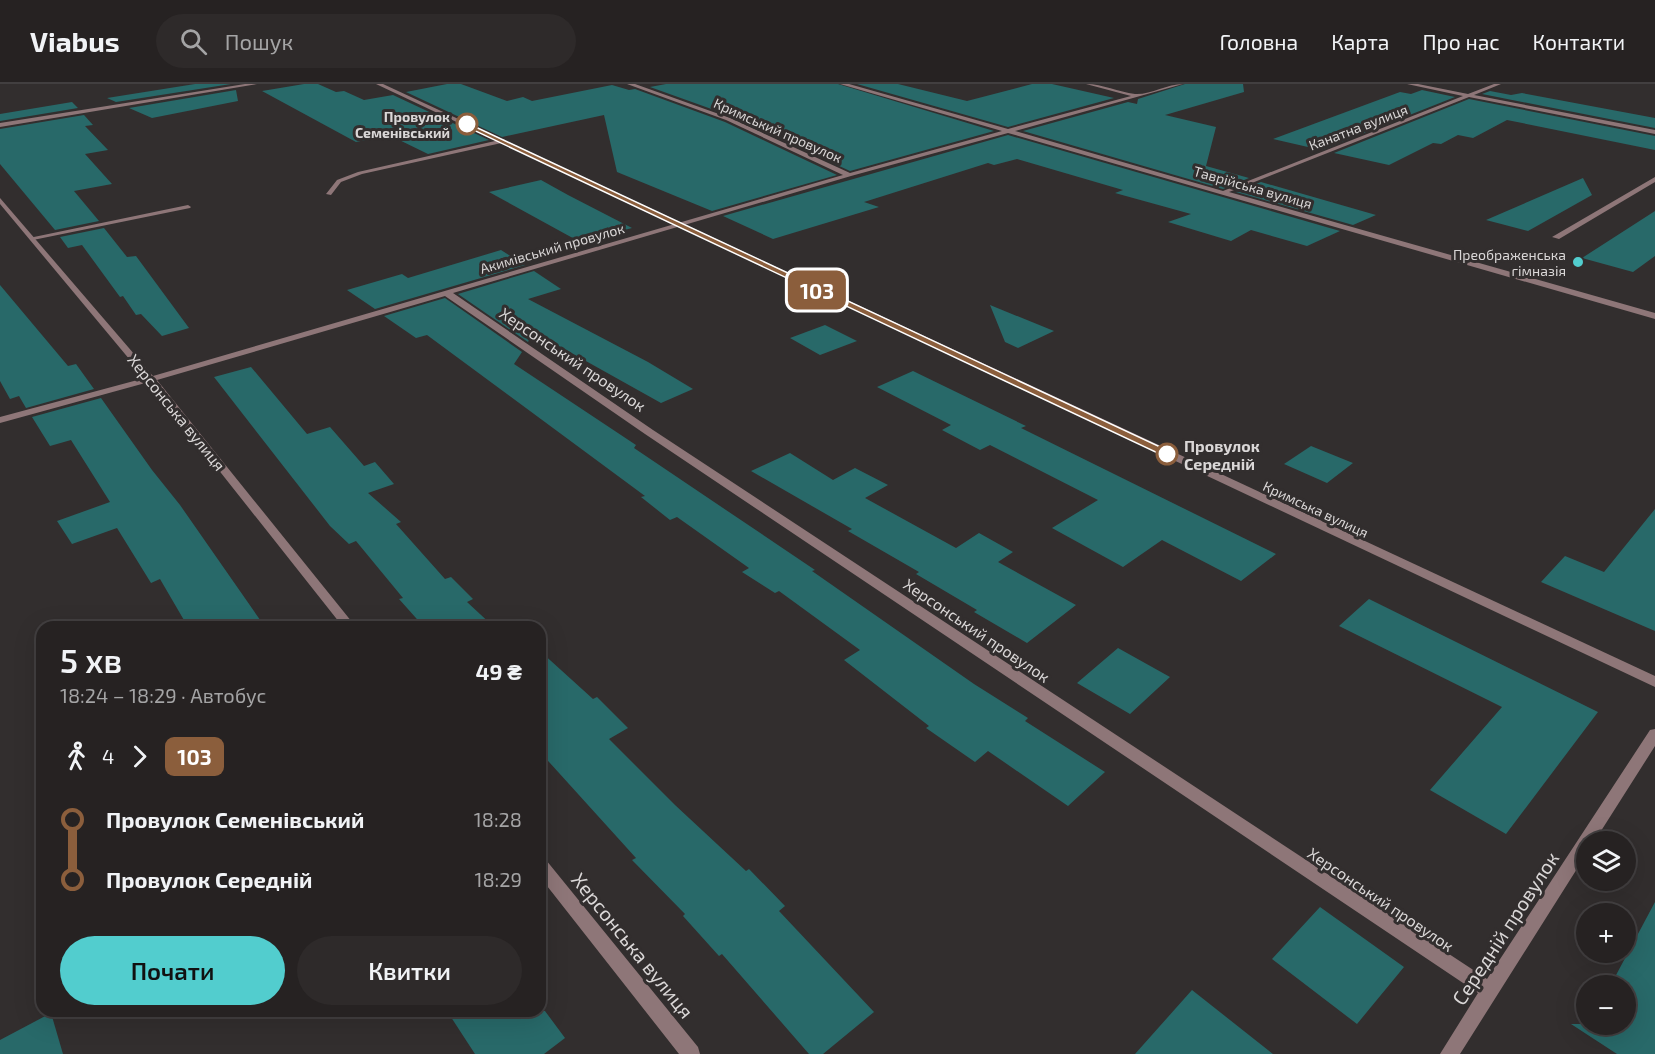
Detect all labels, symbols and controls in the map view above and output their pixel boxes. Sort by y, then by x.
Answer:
search box [156,14,576,68]
text: Viabus [30,24,120,58]
icon: search [177,25,210,58]
text: Пошук [225,28,293,54]
text: Головна [1219,29,1298,54]
text: Карта [1331,29,1389,54]
text: Про нас [1422,29,1500,54]
text: Контакти [1533,29,1625,54]
street label: Кримський провулок [711,94,845,166]
street label: Канатна вулиця [1306,100,1410,154]
place label: Провулок Семенівський [355,108,450,141]
marker: Провулок Семенівський [456,113,478,135]
street label: Таврійська вулиця [1192,162,1314,212]
street label: Акимівський провулок [478,219,627,277]
place label: Преображенська гімназія [1453,246,1566,279]
marker: Преображенська гімназія [1571,255,1585,269]
line badge: 103 [782,270,852,310]
text: 103 [800,278,834,303]
street label: Херсонський провулок [496,303,650,416]
street label: Херсонська вулиця [123,350,230,475]
place label: Провулок Середній [1184,436,1260,473]
marker: Провулок Середній [1156,443,1178,465]
street label: Кримська вулиця [1261,477,1371,541]
street label: Херсонський провулок [900,574,1054,687]
text: 5 хв [60,640,122,680]
text: 49 ₴ [476,658,522,684]
text: 18:24 – 18:29 · Автобус [60,683,266,707]
icon: walk [60,740,93,773]
icon: forward [123,740,156,773]
text: 4 [102,744,114,768]
text: 103 [177,744,212,769]
text: Провулок Семенівський [106,806,364,832]
text: 18:28 [474,807,522,831]
map controls [1576,831,1636,1035]
button: layers [1576,831,1636,891]
street label: Херсонський провулок [1304,843,1458,956]
street label: Середній провулок [1447,847,1564,1010]
text: Провулок Середній [106,866,312,892]
text: 18:29 [475,867,522,891]
street label: Херсонська вулиця [566,867,699,1023]
button: + [1576,903,1636,963]
button: Почати [60,936,285,1005]
button: Квитки [297,936,522,1005]
button: − [1576,975,1636,1035]

